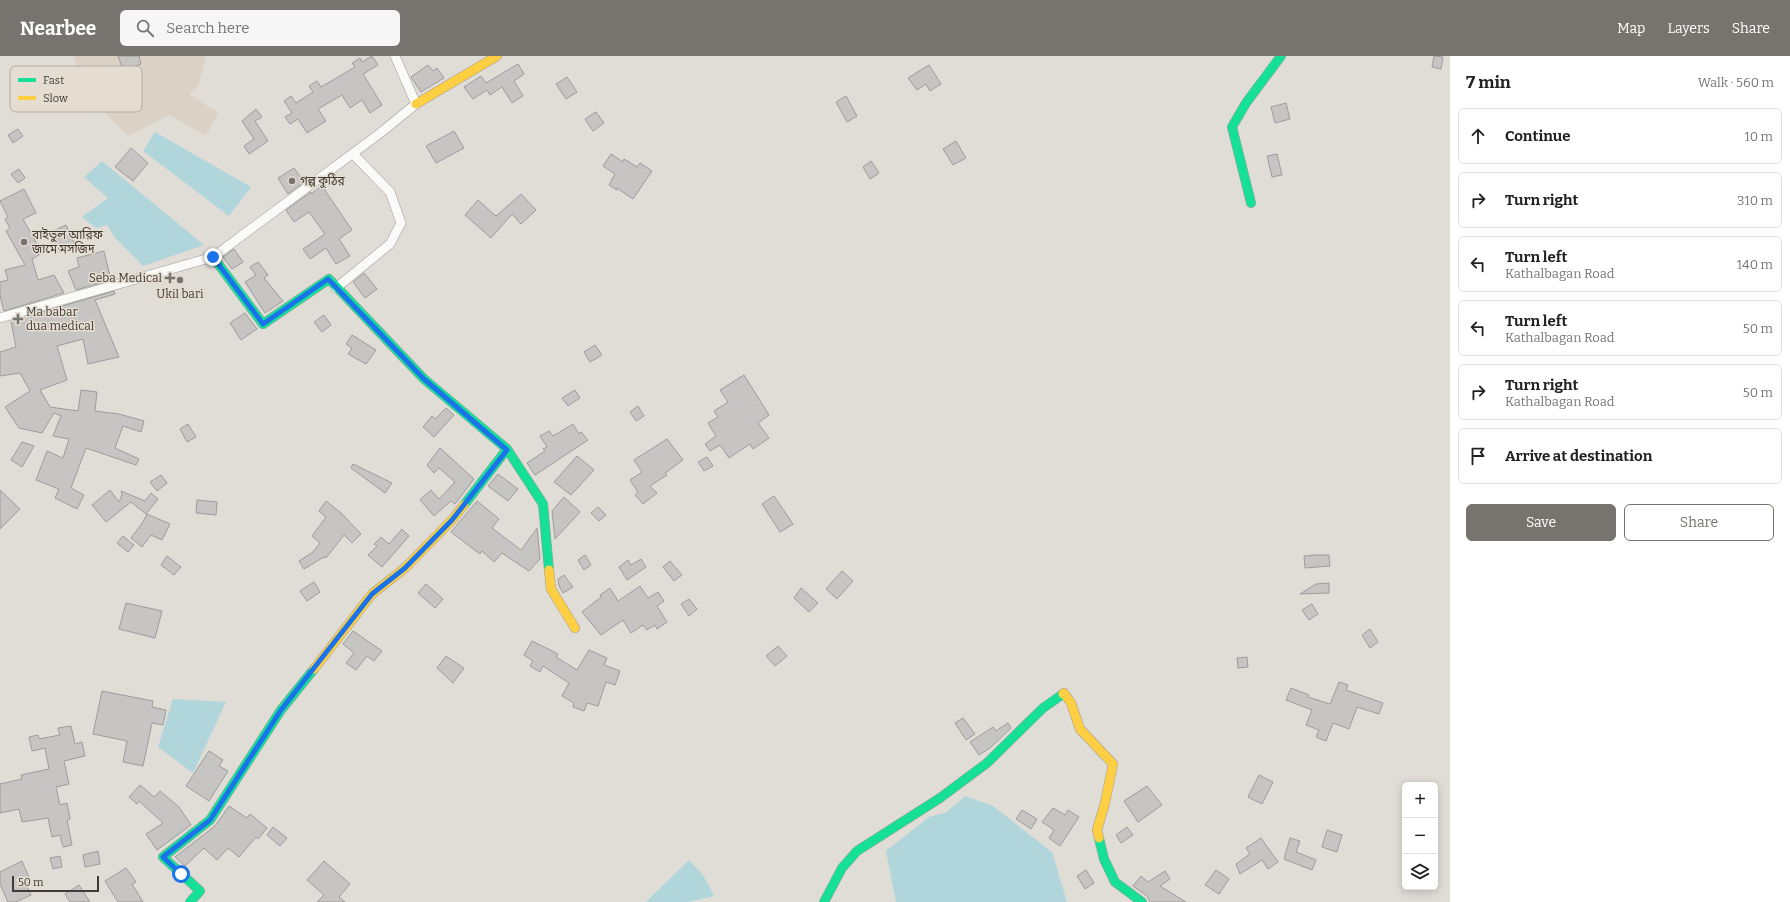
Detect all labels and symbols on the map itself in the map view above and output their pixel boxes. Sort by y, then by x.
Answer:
legend [10,66,142,112]
text: Fast [43,74,64,87]
text: Slow [43,92,68,105]
place label: গল্প কুঠির [300,173,346,189]
marker: গল্প কুঠির [287,176,297,186]
place label: বাইতুল আরিফ জামে মসজিদ [31,227,104,256]
marker: বাইতুল আরিফ জামে মসজিদ [19,237,29,247]
route end [204,248,222,266]
place label: Seba Medical [89,271,163,285]
marker: Seba Medical [165,273,175,283]
marker: Ukil bari [175,275,185,285]
place label: Ukil bari [156,287,204,301]
place label: Ma babar dua medical [26,305,95,333]
marker: Ma babar dua medical [13,314,23,324]
route start [172,865,190,883]
scale bar [12,874,99,893]

